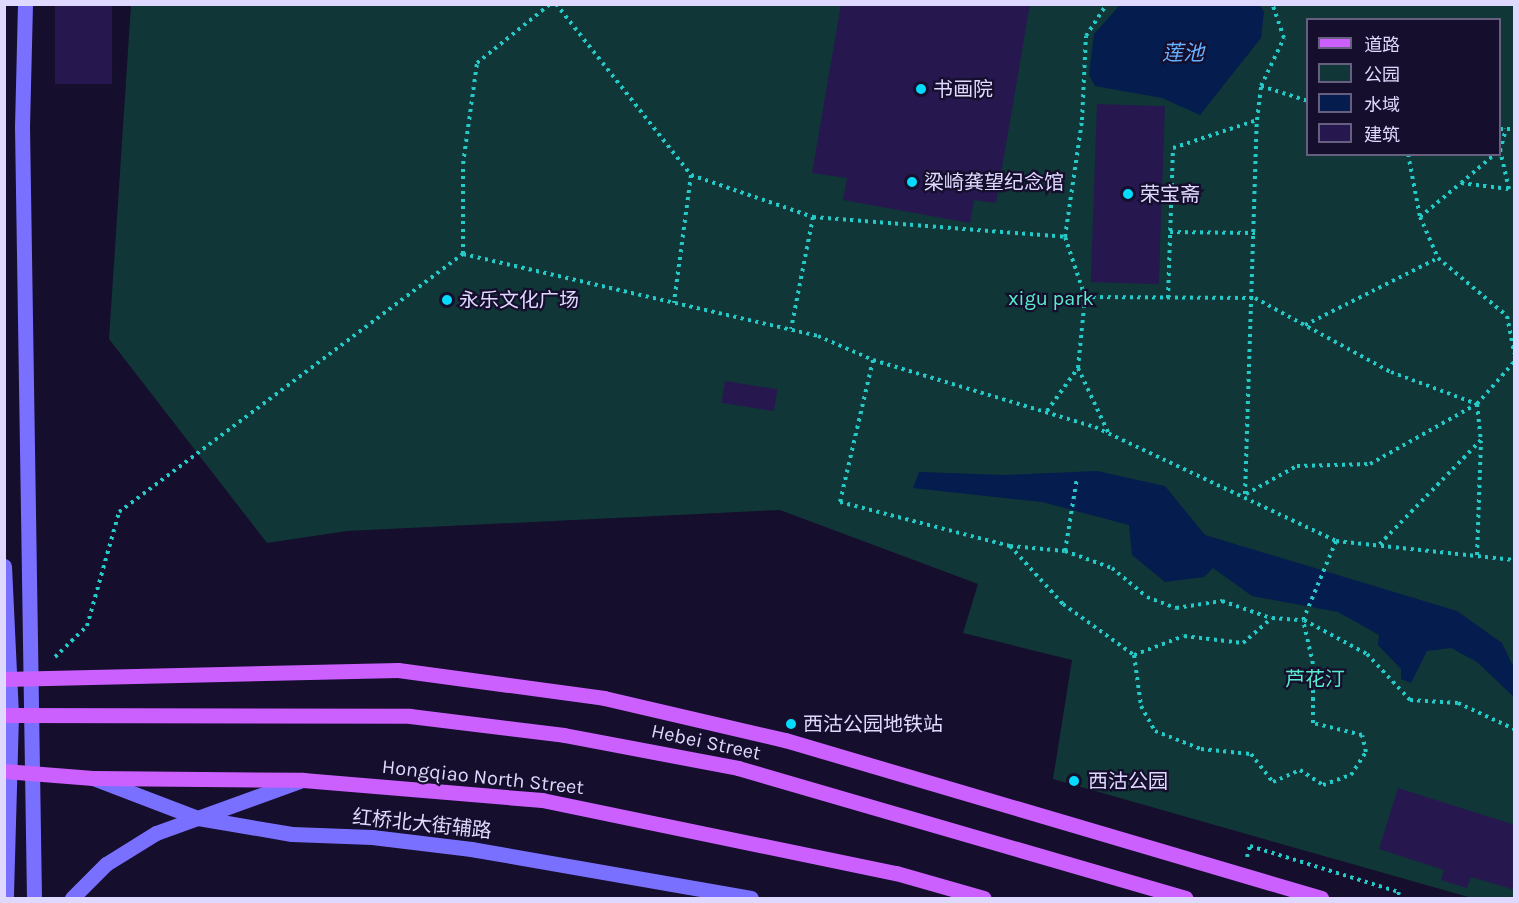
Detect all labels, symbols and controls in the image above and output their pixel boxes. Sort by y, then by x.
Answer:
legend [1306,18,1501,156]
text: 道路 [1364,34,1400,56]
water label: 莲池 [1162,40,1204,66]
text: 公园 [1364,64,1400,86]
place label: 书画院 [933,77,993,101]
marker: 书画院 [914,82,928,96]
text: 水域 [1364,94,1400,116]
text: 建筑 [1364,124,1400,146]
place label: 梁崎龚望纪念馆 [924,170,1064,194]
marker: 梁崎龚望纪念馆 [905,175,919,189]
place label: 荣宝斋 [1140,182,1200,206]
marker: 荣宝斋 [1121,187,1135,201]
park label: xigu park [1008,286,1094,310]
place label: 永乐文化广场 [459,288,579,312]
marker: 永乐文化广场 [440,293,454,307]
park label: 芦花汀 [1285,667,1345,691]
place label: 西沽公园地铁站 [803,712,943,736]
marker: 西沽公园地铁站 [784,717,798,731]
street label: Hebei Street [649,719,763,765]
street label: Hongqiao North Street [381,754,585,800]
place label: 西沽公园 [1088,769,1168,793]
marker: 西沽公园 [1065,772,1083,790]
street label: 红桥北大街辅路 [351,805,493,843]

